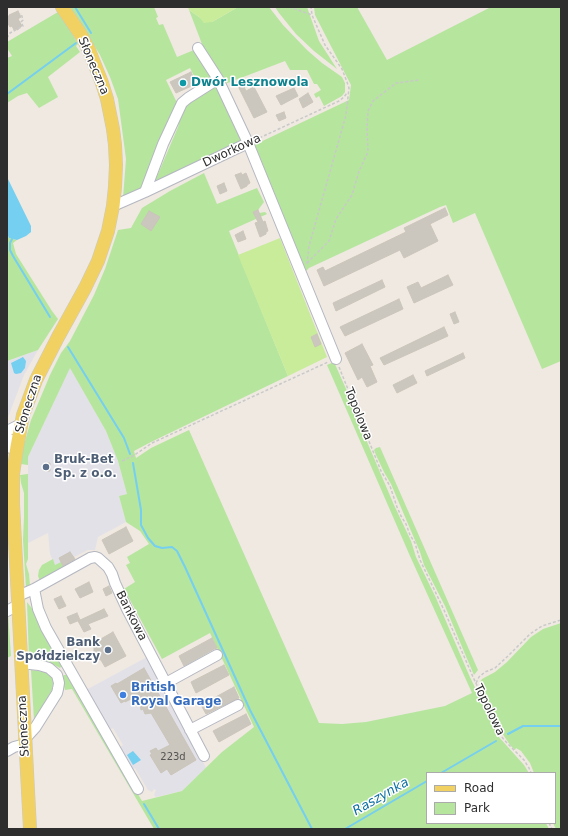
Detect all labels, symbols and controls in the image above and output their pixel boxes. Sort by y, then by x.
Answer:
street label: Słoneczna [74,35,112,97]
place label: Dwór Lesznowola [191,76,309,90]
marker: Dwór Lesznowola [178,78,188,88]
street label: Dworkowa [201,131,263,171]
street label: Słoneczna [13,373,45,435]
street label: Topolowa [341,386,375,442]
place label: Bruk-Bet Sp. z o.o. [54,453,117,481]
marker: Bruk-Bet Sp. z o.o. [41,462,51,472]
street label: Bankowa [112,589,150,643]
place label: Bank Spółdzielczy [16,636,100,664]
marker: Bank Spółdzielczy [103,645,113,655]
place label: British Royal Garage [131,681,221,709]
street label: Topolowa [470,682,508,738]
marker: British Royal Garage [118,690,128,700]
street label: Słoneczna [15,695,33,757]
house number: 223d [160,751,186,763]
legend [426,772,556,824]
water label: Raszynka [350,775,412,819]
text: Road [464,781,494,795]
text: Park [464,801,490,815]

